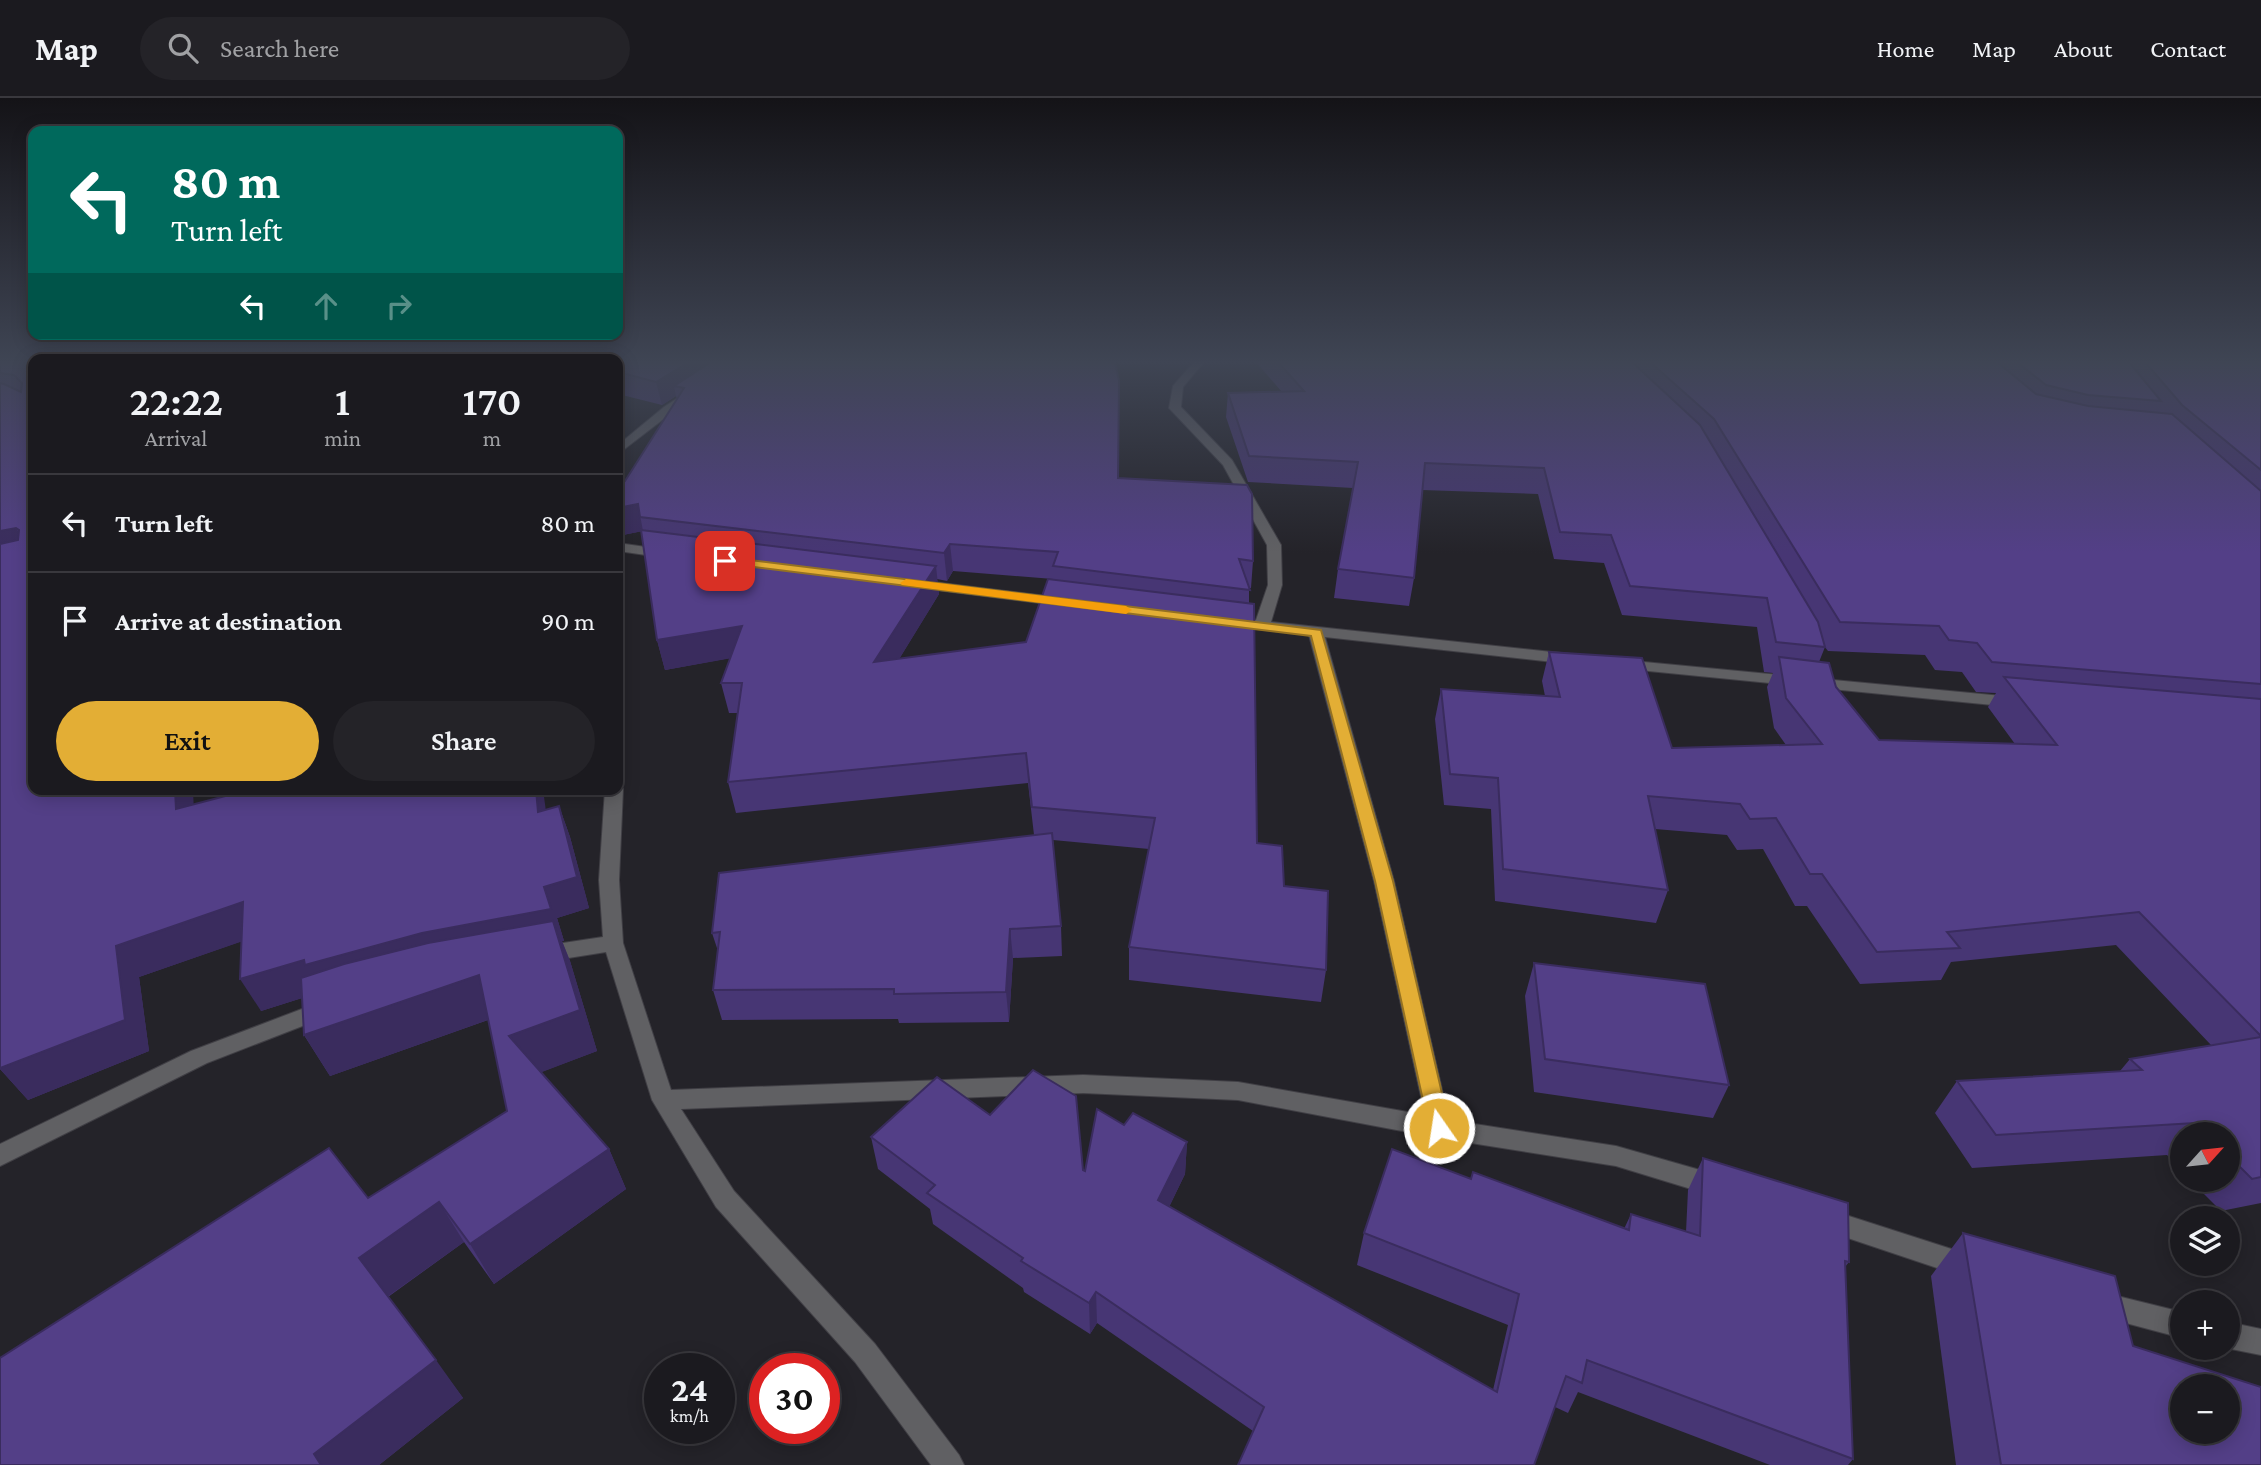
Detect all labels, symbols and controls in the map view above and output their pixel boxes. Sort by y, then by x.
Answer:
search box [140,17,630,80]
icon: search [164,29,202,67]
text: Map [35,30,98,67]
text: Search here [220,34,339,63]
text: Home [1877,35,1934,62]
text: Map [1972,35,2016,62]
text: About [2054,35,2112,62]
text: Contact [2150,35,2226,62]
icon: left [56,154,147,245]
text: 80 m [171,154,280,209]
text: Turn left [171,212,282,248]
icon: left [234,287,272,325]
icon: ahead [307,287,345,325]
icon: right [380,287,418,325]
text: 22:22 [129,377,223,424]
text: 1 [335,377,350,424]
text: 170 [462,377,522,424]
text: Arrival [145,425,207,451]
text: min [324,425,361,451]
text: m [483,425,501,451]
icon: left [56,504,94,542]
text: Turn left [115,509,213,538]
text: 80 m [541,509,595,538]
pin [695,531,755,591]
icon: arrive [706,542,744,580]
icon: arrive [56,602,94,640]
text: Arrive at destination [115,607,342,636]
text: 90 m [541,607,595,636]
button: Exit [56,701,319,781]
button: Share [333,701,595,781]
position arrow [1402,1091,1476,1165]
north arrow [2170,1122,2240,1192]
map controls [2170,1122,2240,1444]
button: layers [2170,1206,2240,1276]
button: + [2170,1290,2240,1360]
speed limit sign: 30 [749,1353,840,1444]
text: 24 [671,1370,708,1409]
button: − [2170,1374,2240,1444]
text: km/h [670,1406,709,1426]

